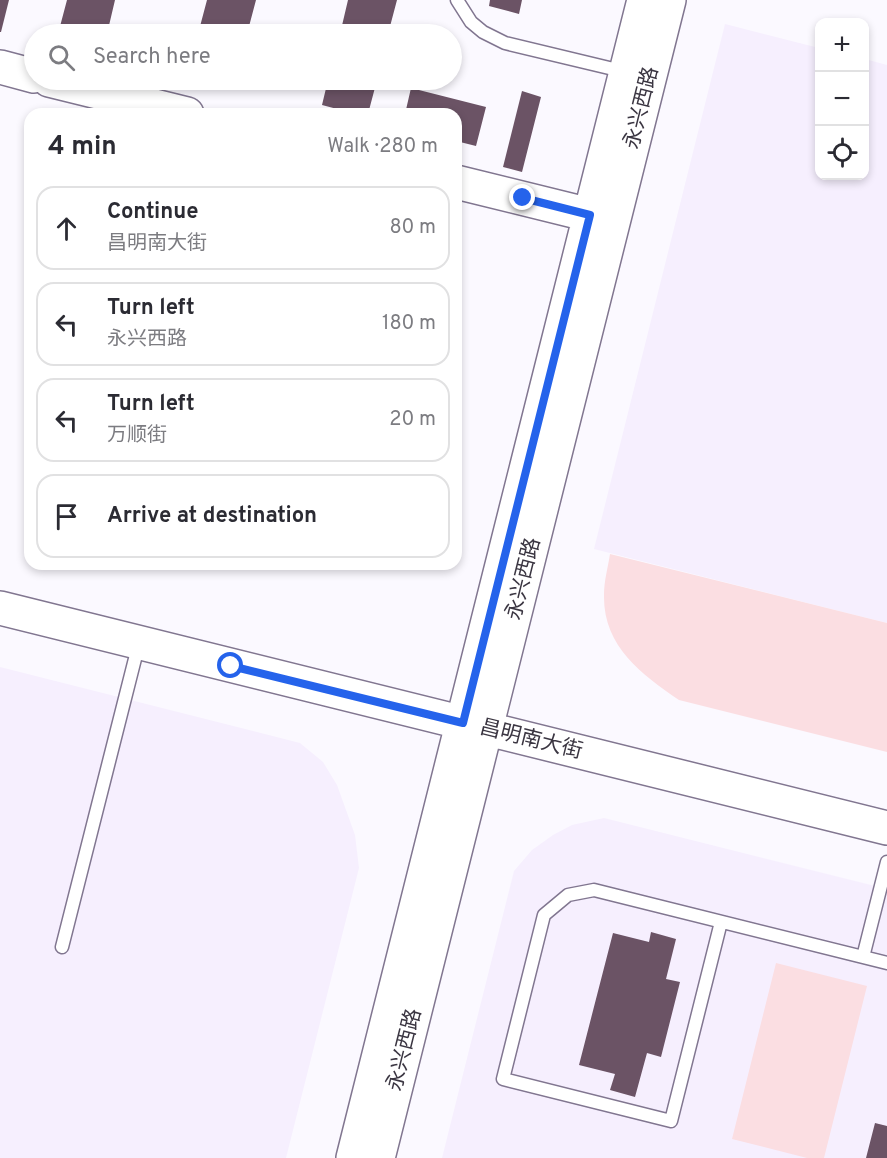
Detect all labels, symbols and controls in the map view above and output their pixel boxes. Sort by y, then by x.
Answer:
map controls [815,18,869,180]
button: + [815,18,869,72]
search box [24,24,462,90]
icon: search [45,41,78,74]
text: Search here [93,44,211,71]
street label: 永兴西路 [619,64,665,152]
button: − [815,72,869,126]
button: locate [815,126,869,180]
text: 4 min [48,131,117,164]
text: Walk · 280 m [327,134,438,160]
route end [509,184,535,210]
text: Continue [107,199,198,226]
icon: ahead [50,212,83,245]
text: 80 m [390,215,436,241]
text: 昌明南大街 [107,231,207,257]
text: Turn left [107,295,195,322]
icon: left [50,308,83,341]
text: 180 m [382,311,436,337]
text: 永兴西路 [107,327,187,353]
text: Turn left [107,391,195,418]
icon: left [50,404,83,437]
text: 20 m [389,407,436,433]
text: 万顺街 [107,423,167,449]
icon: arrive [50,500,83,533]
text: Arrive at destination [107,503,317,530]
street label: 永兴西路 [501,535,547,623]
route start [217,652,243,678]
street label: 昌明南大街 [477,714,585,766]
street label: 永兴西路 [382,1006,428,1094]

